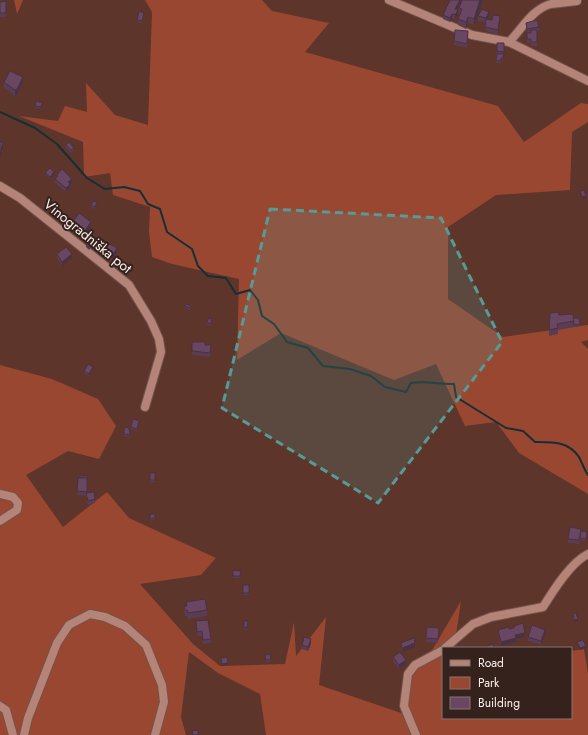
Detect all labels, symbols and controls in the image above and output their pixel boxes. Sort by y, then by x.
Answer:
street label: Vinogradniška pot [40,194,137,278]
legend [442,647,572,719]
text: Road [478,654,504,672]
text: Park [478,674,500,692]
text: Building [478,694,520,712]

